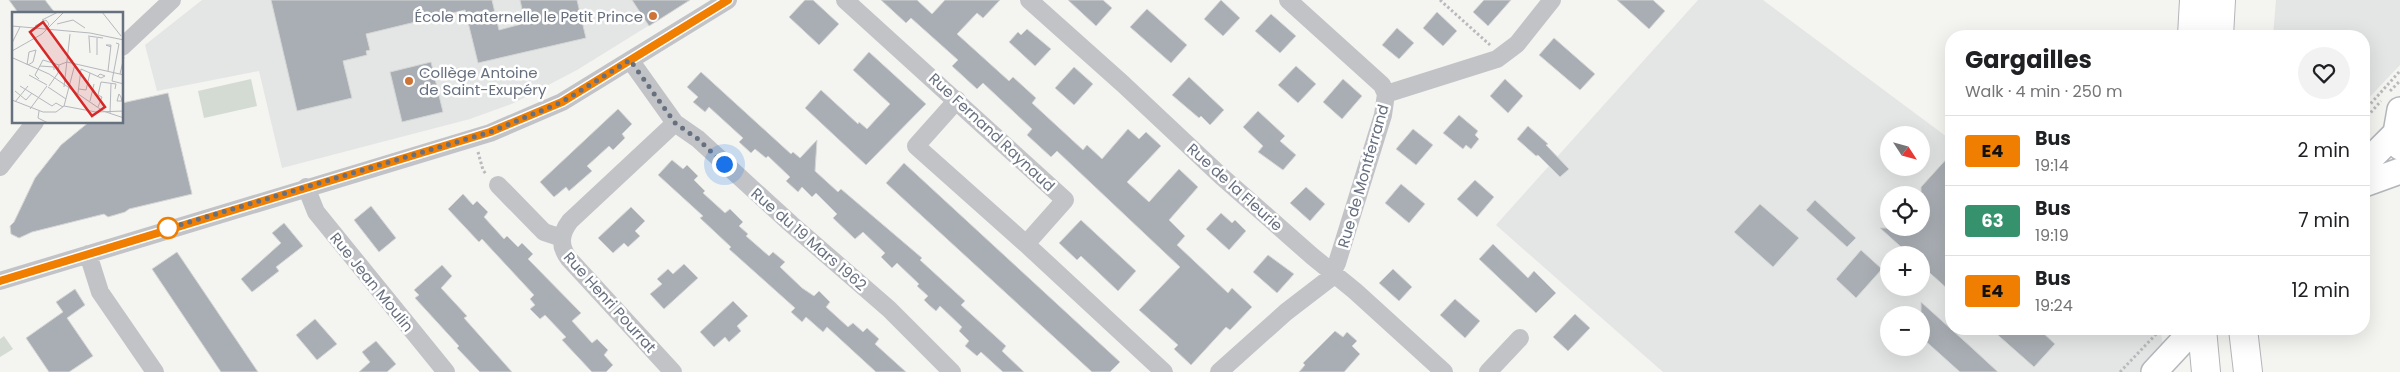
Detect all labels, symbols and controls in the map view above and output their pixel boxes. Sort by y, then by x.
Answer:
place label: École maternelle le Petit Prince [415,6,643,27]
marker: École maternelle le Petit Prince [647,10,659,22]
inset map [12,12,124,124]
text: Gargailles [1965,43,2092,76]
button: heart [2298,47,2350,99]
place label: Collège Antoine de Saint-Exupéry [419,62,547,100]
street label: Rue Fernand Raynaud [924,68,1060,196]
marker: Collège Antoine de Saint-Exupéry [403,75,415,87]
text: Walk · 4 min · 250 m [1965,80,2123,103]
street label: Rue de Montferrand [1332,102,1394,250]
text: Bus [2035,125,2071,152]
north arrow [1880,126,1930,176]
map controls [1880,126,1930,356]
text: 2 min [2298,137,2350,164]
street label: Rue de la Fleurie [1183,138,1287,236]
text: E4 [1982,138,2003,163]
your location [712,152,737,177]
text: 19:14 [2035,154,2069,177]
street label: Rue du 19 Mars 1962 [747,183,871,295]
button: locate [1880,186,1930,236]
text: Bus [2035,195,2071,222]
text: 7 min [2298,207,2350,234]
text: 63 [1981,208,2004,233]
unlabelled marker [157,217,179,239]
text: 19:19 [2035,224,2069,247]
street label: Rue Jean Moulin [325,228,419,336]
button: + [1880,246,1930,296]
street label: Rue Henri Pourrat [559,247,661,357]
text: Bus [2035,265,2071,292]
text: 12 min [2292,277,2350,304]
text: E4 [1982,278,2003,303]
text: 19:24 [2035,294,2073,317]
button: − [1880,306,1930,356]

